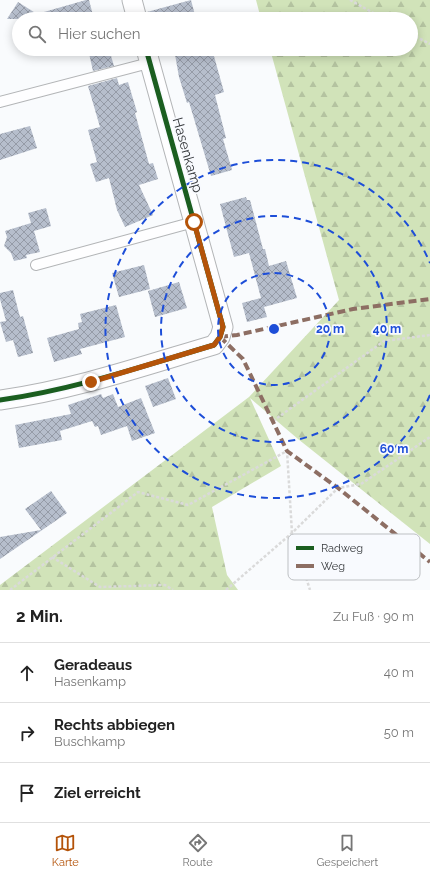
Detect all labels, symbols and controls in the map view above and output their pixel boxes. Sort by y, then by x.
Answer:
search box [12,12,418,56]
icon: search [26,23,48,45]
text: Hier suchen [58,25,141,43]
street label: Hasenkamp [170,116,206,195]
route start [185,213,203,231]
centre of rings [267,322,281,336]
text: 20 m [316,322,344,336]
text: 40 m [373,322,401,336]
route end [82,373,100,391]
text: 60 m [380,442,408,456]
legend [288,534,420,580]
text: Radweg [321,542,363,555]
text: Weg [321,560,345,573]
text: 2 Min. [16,606,63,626]
text: Zu Fuß · 90 m [333,609,414,624]
text: Geradeaus [54,656,132,674]
icon: ahead [16,662,38,684]
text: 40 m [384,665,414,680]
text: Hasenkamp [54,674,126,689]
text: Rechts abbiegen [54,716,175,734]
icon: right [16,722,38,744]
text: 50 m [384,725,414,740]
text: Buschkamp [54,734,125,749]
icon: arrive [16,782,38,804]
text: Ziel erreicht [54,784,141,802]
tab: Karte [52,832,79,869]
tab: Route [183,832,213,869]
tab: Gespeichert [316,832,378,869]

